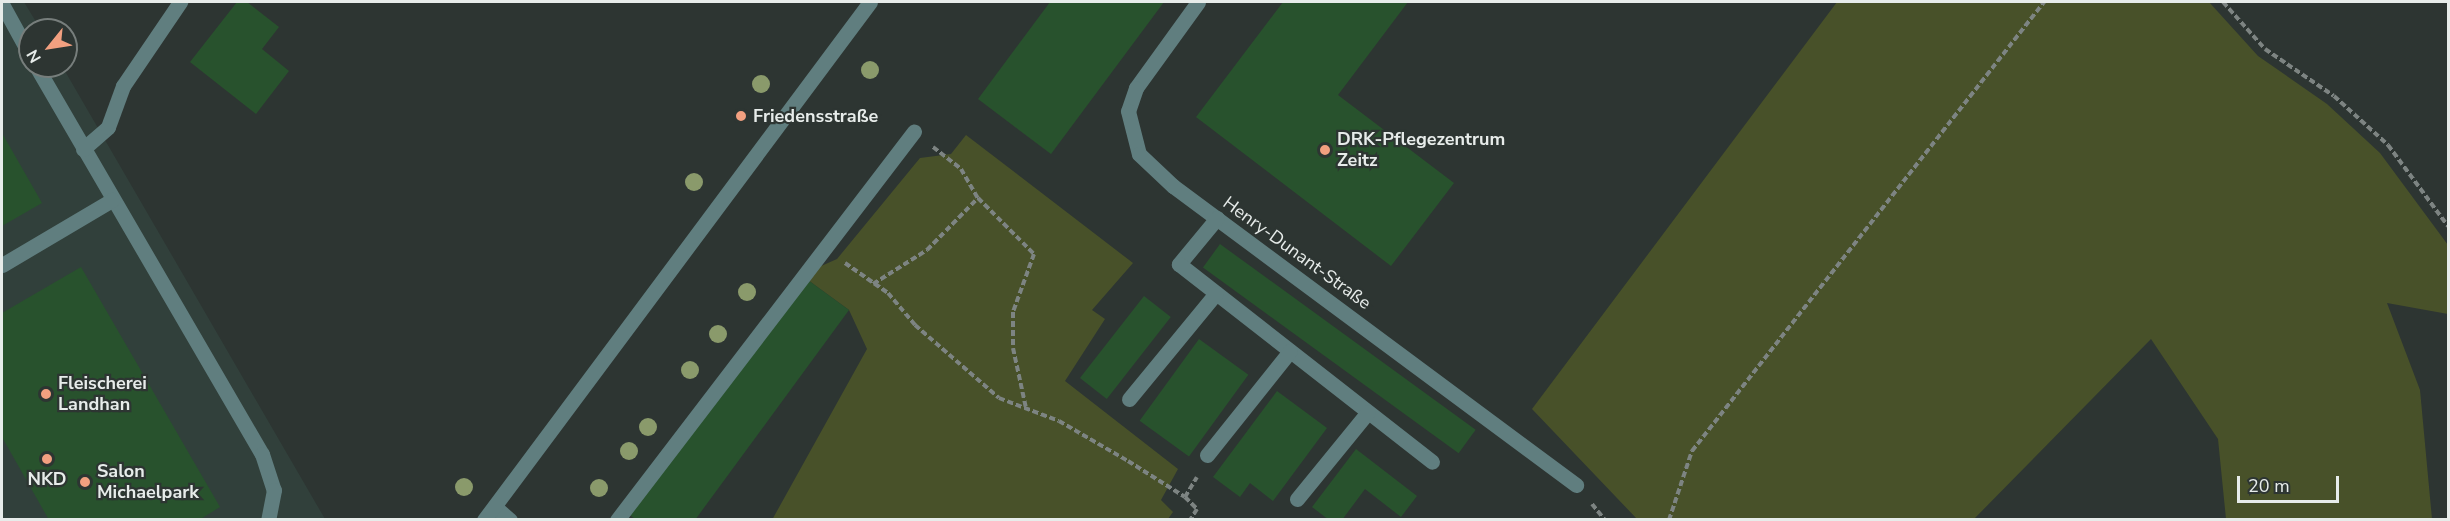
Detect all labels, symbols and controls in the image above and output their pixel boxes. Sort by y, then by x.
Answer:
north arrow [18,18,78,78]
text: N [22,45,47,67]
place label: Friedensstraße [753,105,878,127]
marker: Friedensstraße [734,109,748,123]
place label: DRK-Pflegezentrum Zeitz [1337,129,1505,172]
marker: DRK-Pflegezentrum Zeitz [1318,143,1332,157]
street label: Henry-Dunant-Straße [1219,192,1375,314]
place label: Fleischerei Landhan [58,373,147,416]
marker: Fleischerei Landhan [39,387,53,401]
marker: NKD [40,452,54,466]
place label: Salon Michaelpark [97,461,199,504]
scale bar [2240,464,2342,502]
place label: NKD [27,468,67,490]
text: 20 m [2248,474,2290,498]
marker: Salon Michaelpark [78,475,92,489]

